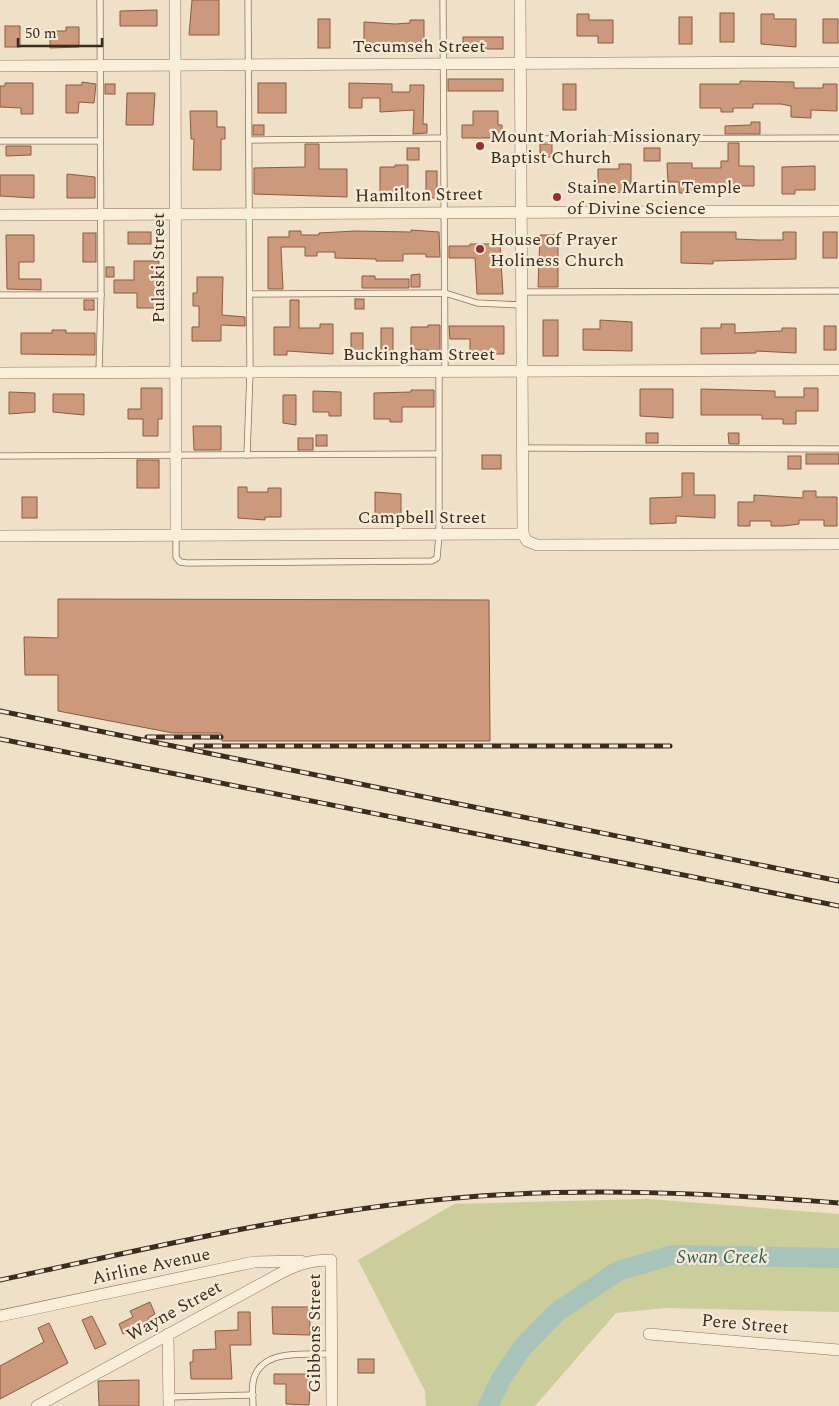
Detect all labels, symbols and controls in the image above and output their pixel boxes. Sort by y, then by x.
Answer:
scale bar [18,15,101,47]
text: 50 m [25,22,57,45]
street label: Tecumseh Street [353,33,485,60]
place label: Mount Moriah Missionary Baptist Church [490,123,702,171]
marker: Mount Moriah Missionary Baptist Church [474,140,486,152]
place label: Staine Martin Temple of Divine Science [567,174,741,222]
street label: Hamilton Street [355,180,483,210]
marker: Staine Martin Temple of Divine Science [551,191,563,203]
street label: Pulaski Street [145,213,172,323]
place label: House of Prayer Holiness Church [490,226,624,274]
marker: House of Prayer Holiness Church [474,243,486,255]
street label: Buckingham Street [343,341,495,368]
street label: Campbell Street [358,504,486,531]
street label: Airline Avenue [89,1240,213,1292]
water label: Swan Creek [677,1243,767,1272]
street label: Gibbons Street [301,1273,328,1393]
street label: Wayne Street [121,1274,227,1348]
street label: Pere Street [700,1307,790,1341]

